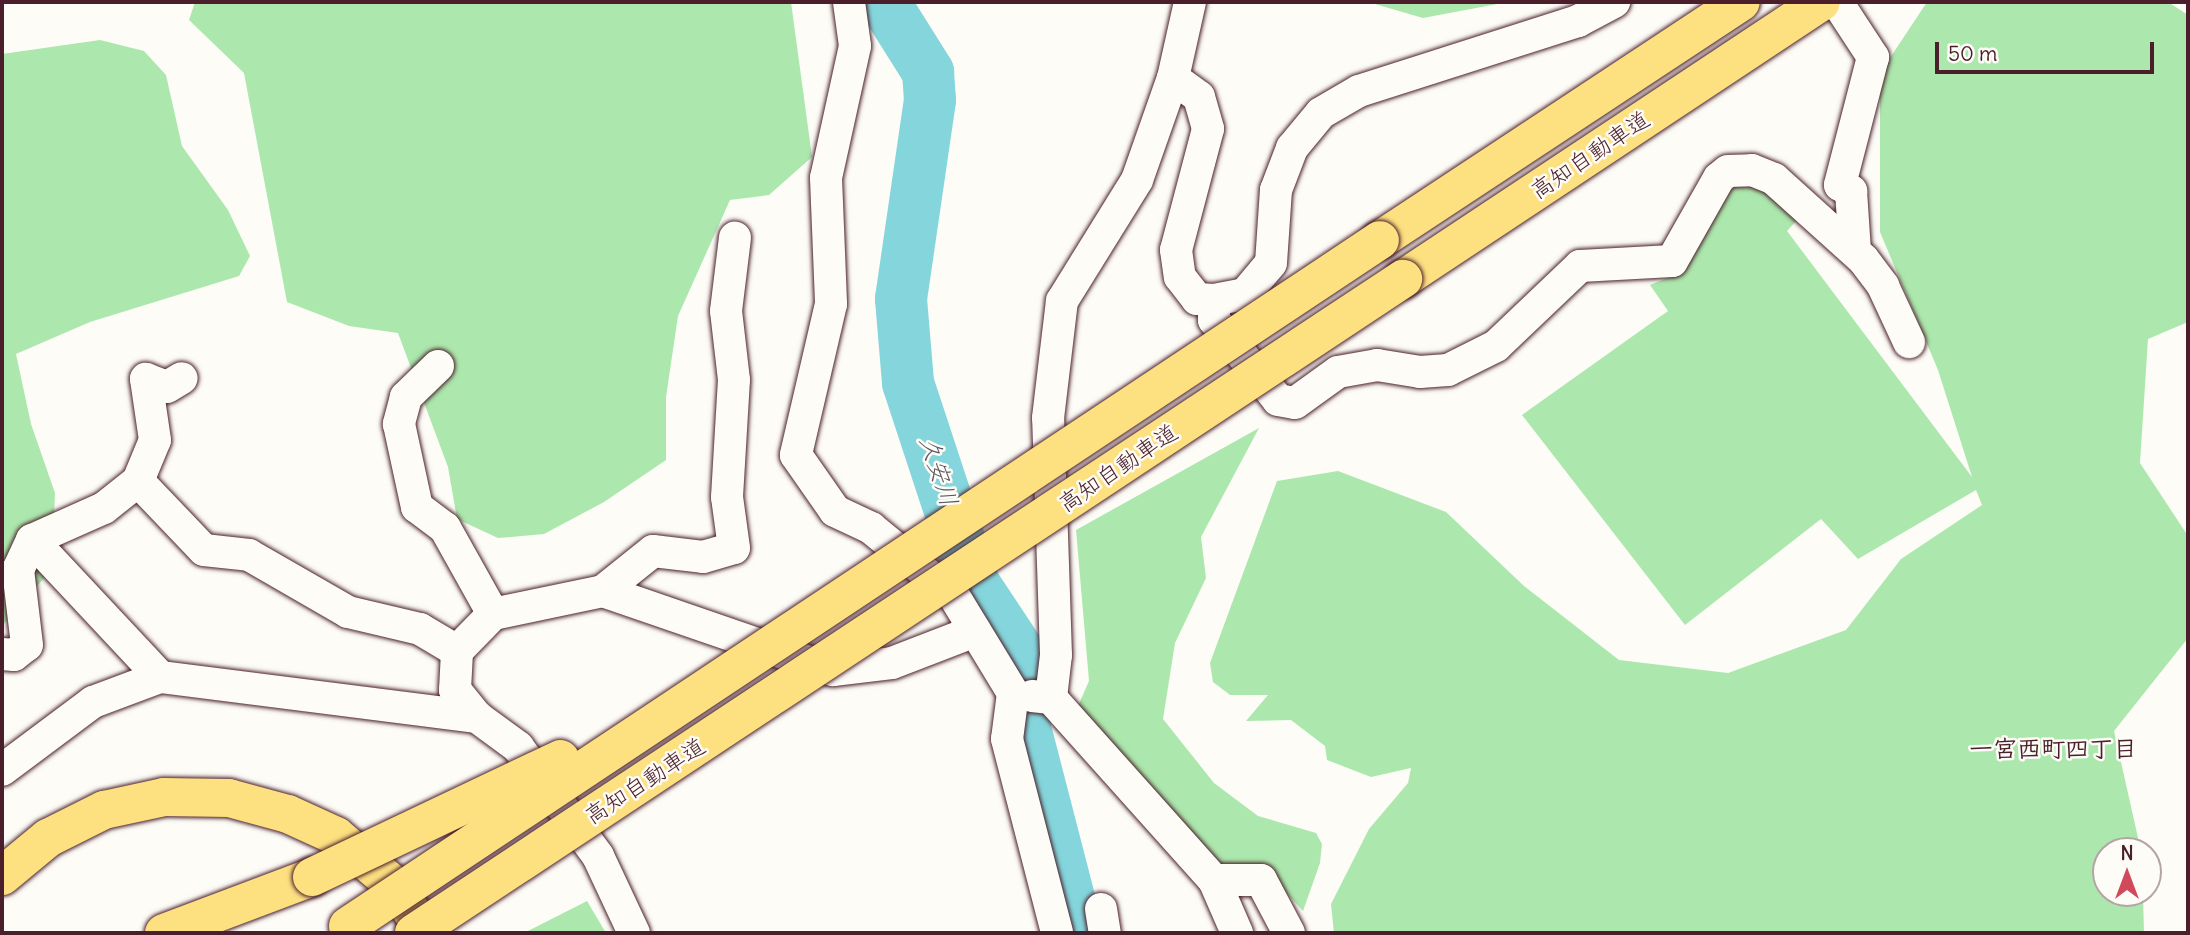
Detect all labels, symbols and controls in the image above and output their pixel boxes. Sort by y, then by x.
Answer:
scale bar [1938,28,2157,72]
text: 50 m [1948,40,1997,67]
street label: 高知自動車道 [1525,105,1655,205]
street label: 高知自動車道 [1053,418,1183,518]
water label: 久安川 [914,432,964,510]
street label: 高知自動車道 [580,732,710,830]
district label: 一宮西町四丁目 [1969,735,2137,763]
north arrow [2092,837,2162,907]
text: N [2120,841,2134,865]

